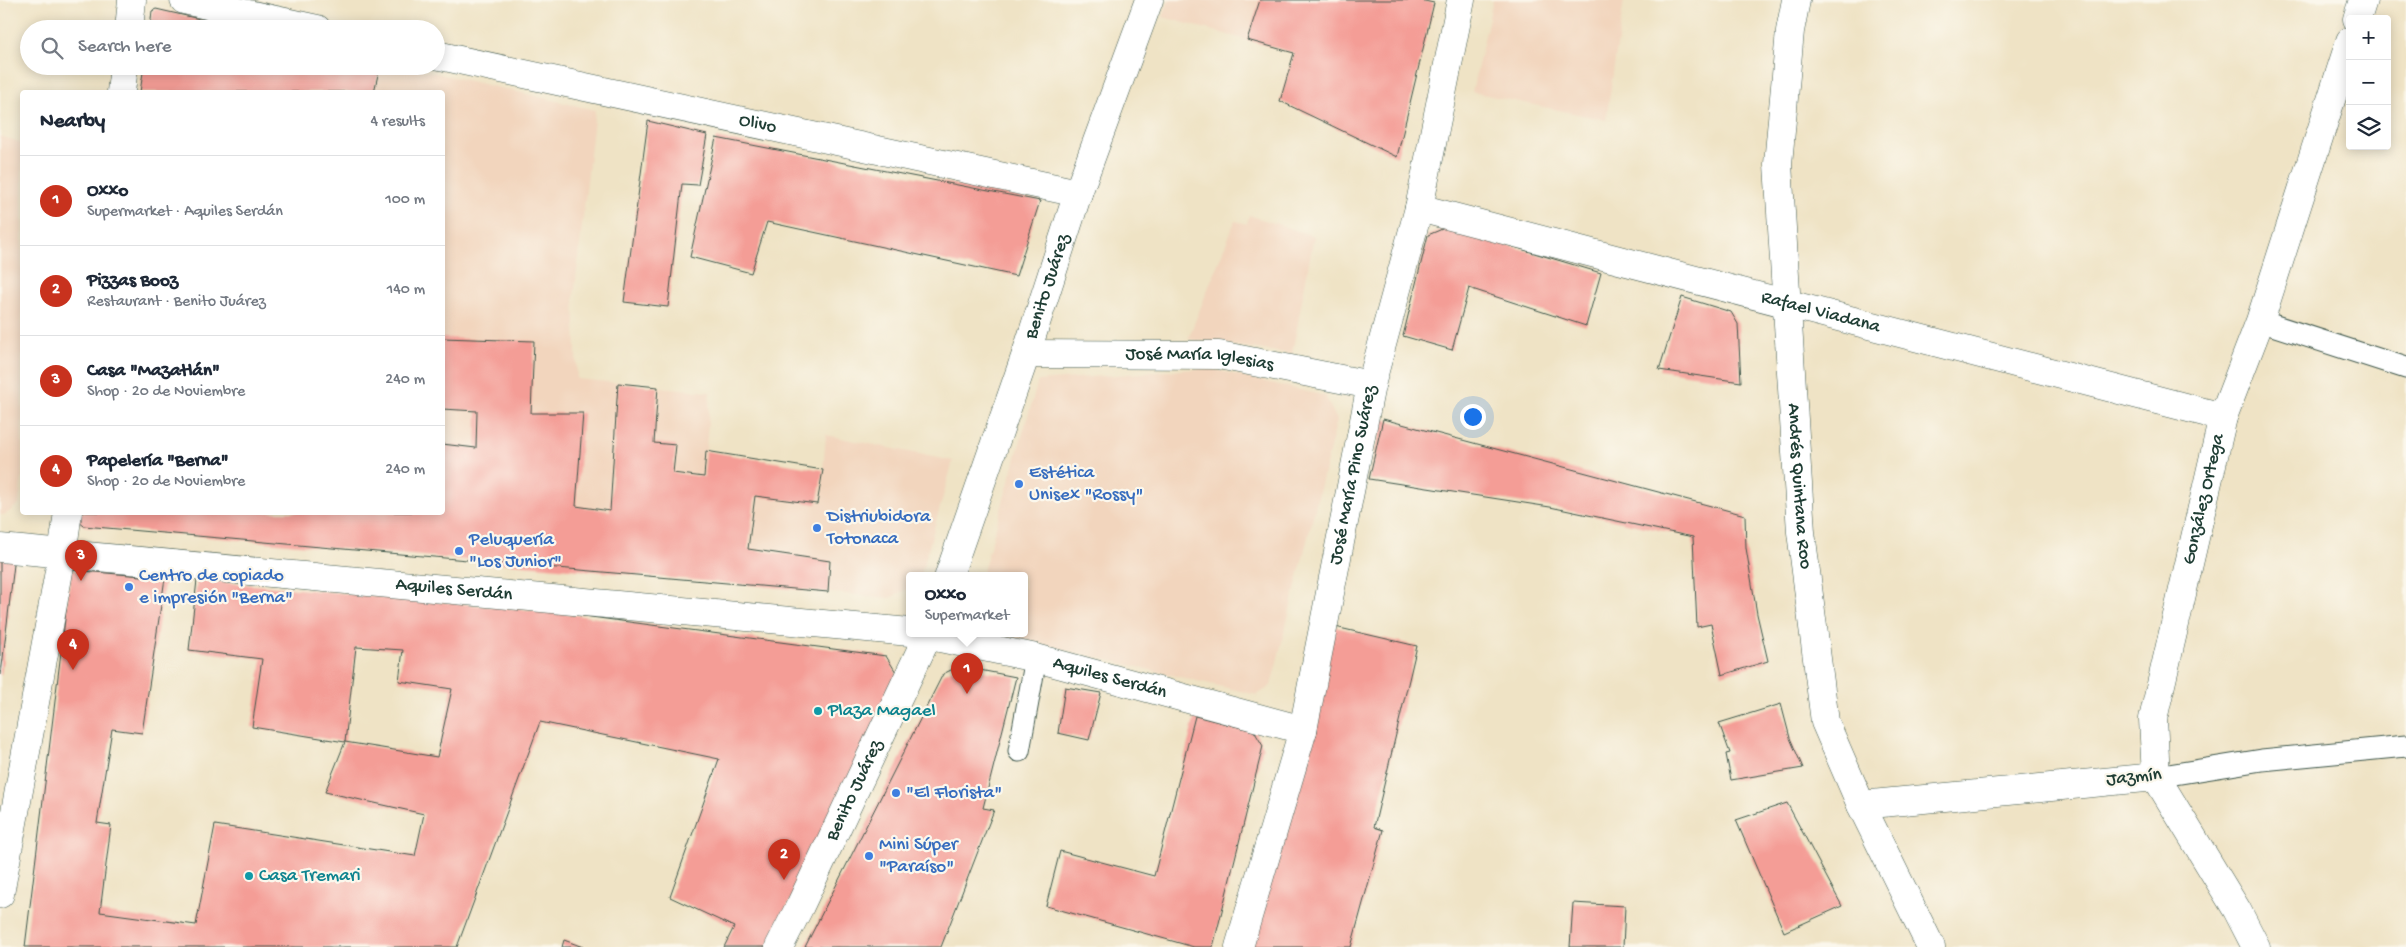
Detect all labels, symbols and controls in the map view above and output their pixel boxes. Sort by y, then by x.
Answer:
map controls [2346,15,2391,150]
button: + [2346,15,2391,60]
search box [20,20,445,75]
icon: search [38,34,66,62]
text: Search here [78,36,172,59]
button: − [2346,60,2391,105]
button: layers [2346,105,2391,150]
street label: Olivo [737,109,779,139]
text: Nearby [40,110,105,135]
text: 4 results [370,113,425,132]
text: Oxxo [87,180,128,203]
text: 1 [53,191,59,210]
text: 100 m [385,191,425,210]
text: Supermarket · Aquiles Serdán [87,203,283,222]
street label: Benito Juárez [1020,230,1076,343]
text: Pizzas Booz [87,270,178,293]
text: 2 [52,281,60,300]
text: 140 m [387,281,425,300]
street label: Rafael Viadana [1759,286,1884,339]
text: Restaurant · Benito Juárez [87,293,266,312]
street label: José María Iglesias [1125,343,1277,377]
text: Casa "Mazatlán" [87,360,220,383]
text: 3 [52,371,60,390]
text: 240 m [385,371,425,390]
text: Shop · 20 de Noviembre [87,383,245,402]
street label: José María Pino Suárez [1324,383,1382,567]
street label: Andrés Quintana Roo [1781,402,1817,571]
your location [1460,404,1486,430]
street label: González Ortega [2178,430,2231,567]
text: Papelería "Berna" [87,450,229,473]
text: 4 [52,461,60,480]
text: 240 m [385,461,425,480]
place label: Estética Unisex "Rossy" [1029,462,1143,507]
text: Shop · 20 de Noviembre [87,473,245,492]
marker: Estética Unisex "Rossy" [1013,478,1025,490]
place label: Distriubidora Totonaca [825,506,932,551]
marker: Distriubidora Totonaca [811,522,823,534]
place label: Peluquería "Los Junior" [468,529,562,574]
pin: 3 [65,540,97,581]
marker: Peluquería "Los Junior" [453,545,465,557]
place label: Centro de copiado e impresión "Berna" [139,565,293,610]
popup [906,572,1028,637]
street label: Aquiles Serdán [395,573,514,607]
marker: Centro de copiado e impresión "Berna" [123,581,135,593]
text: Oxxo [925,584,966,607]
text: Supermarket [925,607,1009,626]
pin: 4 [57,629,89,670]
street label: Aquiles Serdán [1050,652,1169,704]
pin: 1 [951,653,983,694]
place label: Plaza Magael [827,700,936,723]
marker: Plaza Magael [812,705,824,717]
street label: Benito Juárez [820,735,889,846]
street label: Jazmín [2105,764,2163,792]
place label: "El Florista" [906,782,1002,805]
marker: "El Florista" [890,787,902,799]
place label: Mini Súper "Paraíso" [879,834,960,879]
pin: 2 [768,839,800,880]
marker: Mini Súper "Paraíso" [863,850,875,862]
place label: Casa Tremari [259,865,361,888]
marker: Casa Tremari [243,870,255,882]

